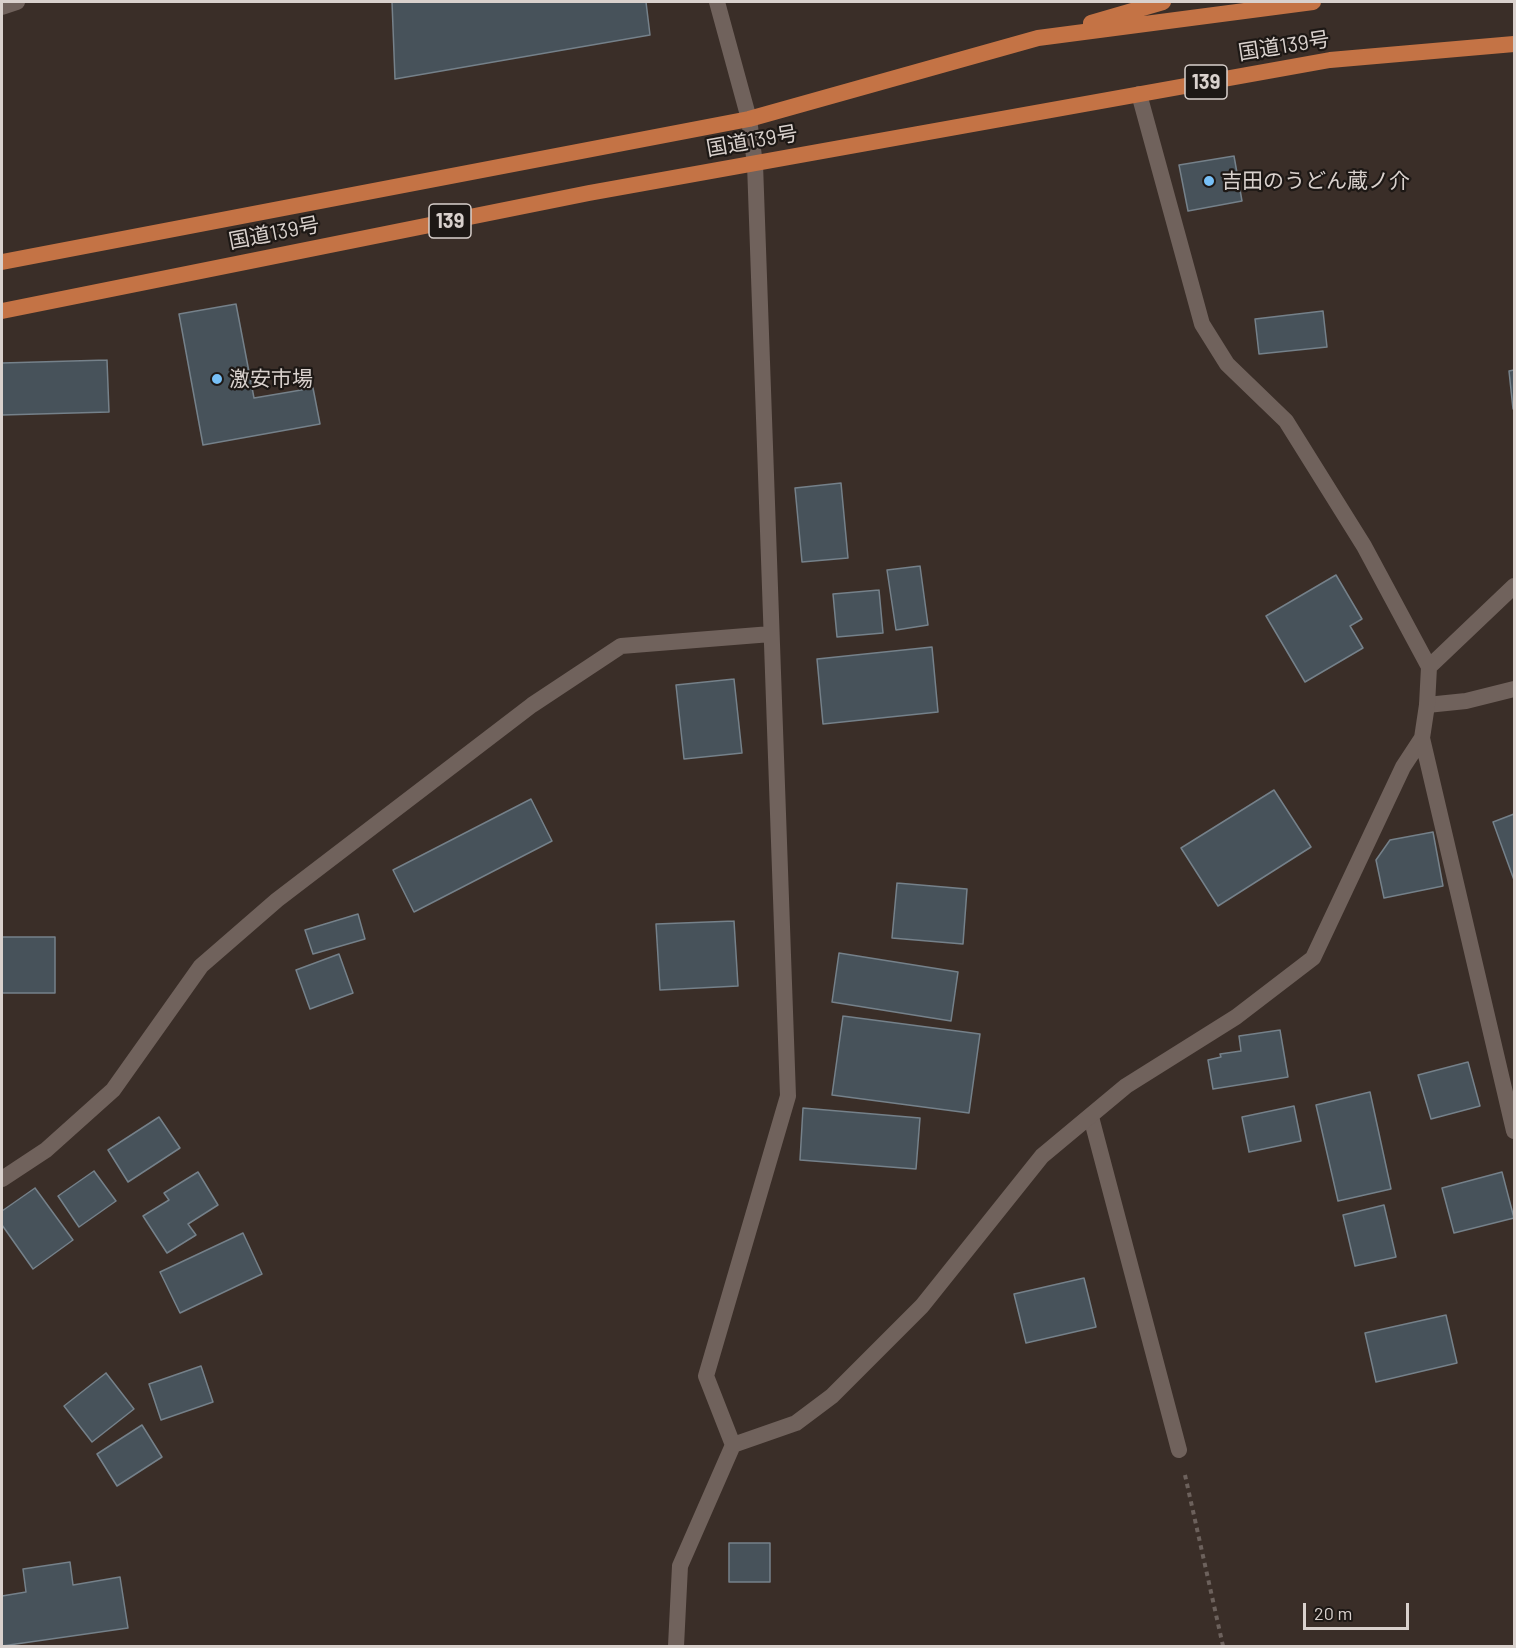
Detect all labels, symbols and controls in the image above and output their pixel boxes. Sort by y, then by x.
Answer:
street label: 国道139号 [1237,26,1331,66]
road number: 139 [1185,65,1227,99]
street label: 国道139号 [704,121,800,161]
place label: 吉田のうどん蔵ノ介 [1221,168,1410,194]
marker: 吉田のうどん蔵ノ介 [1202,174,1216,188]
road number: 139 [429,204,471,238]
street label: 国道139号 [226,212,322,254]
place label: 激安市場 [229,366,313,392]
marker: 激安市場 [210,372,224,386]
scale bar [1306,1591,1412,1629]
text: 20 m [1314,1602,1352,1624]

